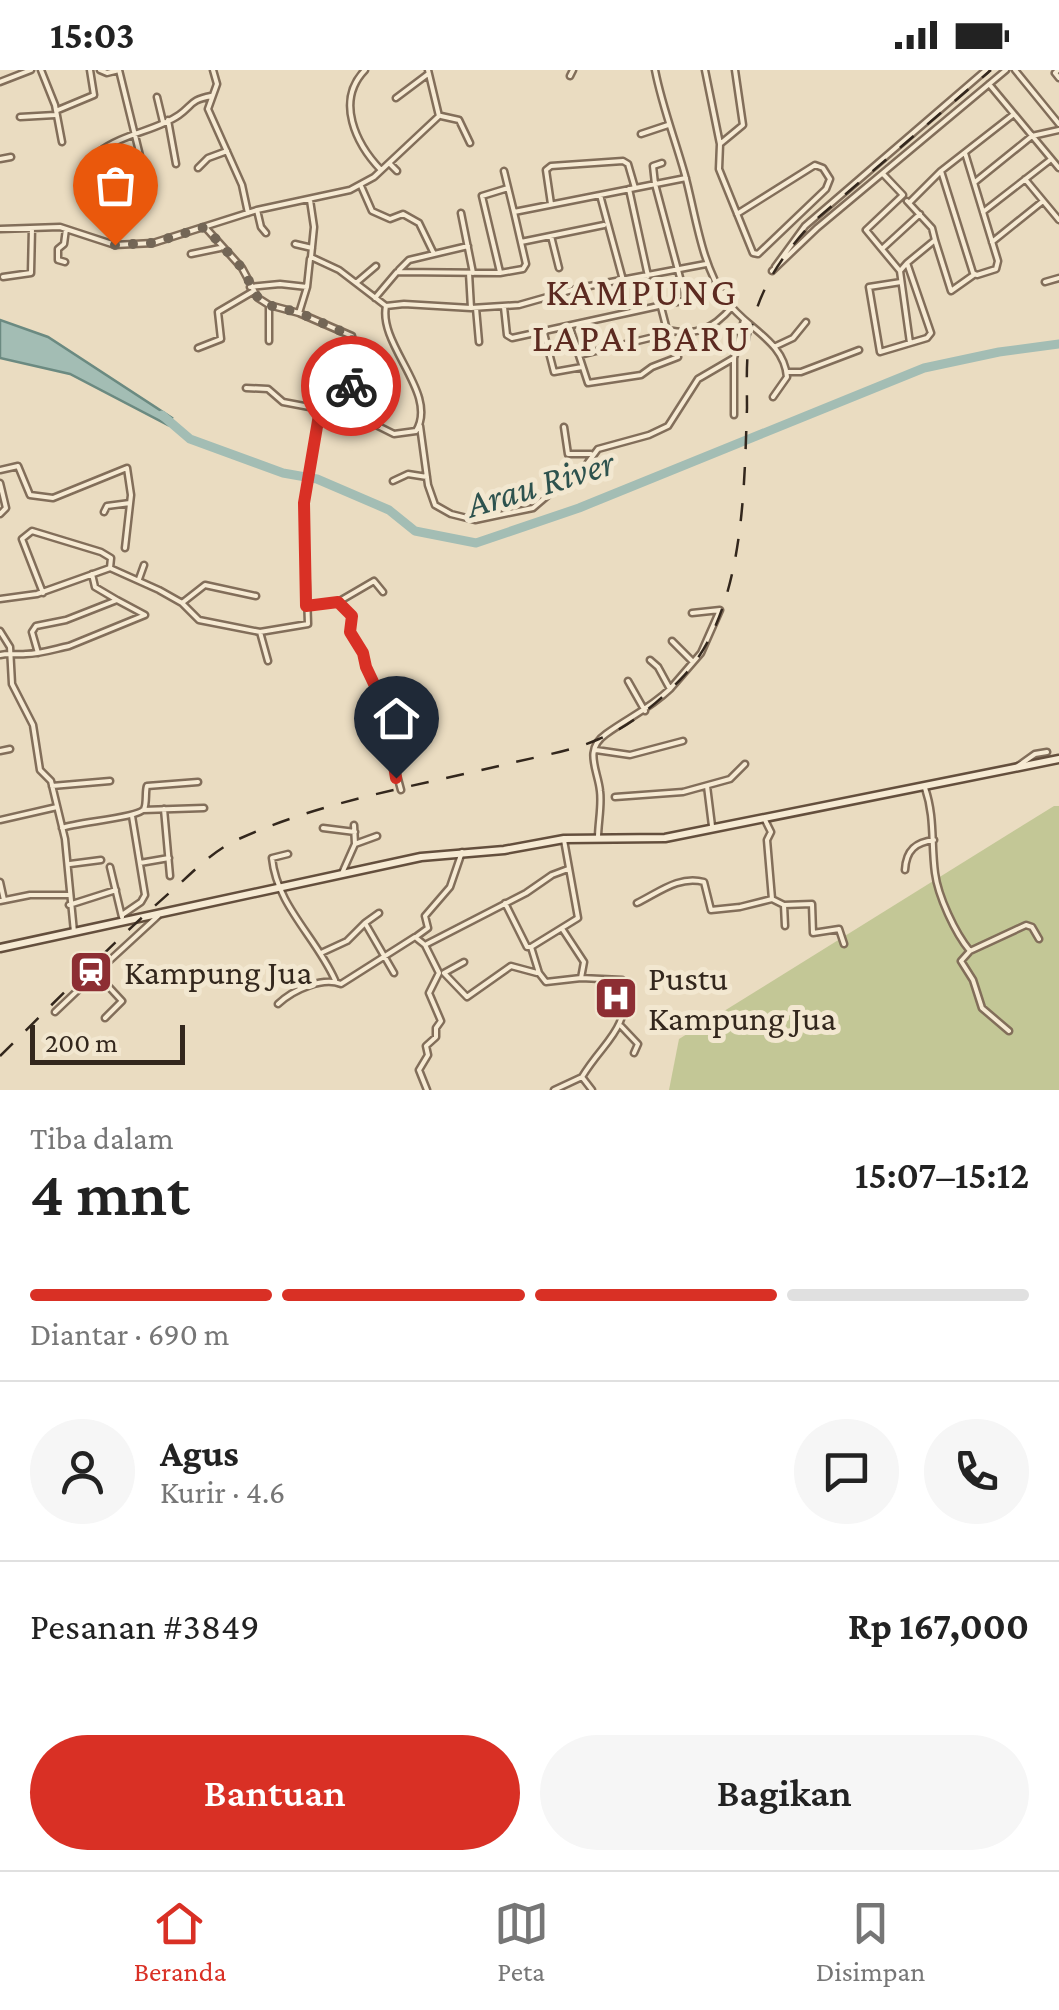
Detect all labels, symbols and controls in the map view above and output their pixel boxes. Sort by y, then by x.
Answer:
text: 15:03 [50,14,135,56]
pin [73,143,158,246]
icon: bag [88,158,143,213]
district label: KAMPUNG LAPAI BARU [532,269,752,360]
courier [301,336,401,436]
icon: bike [324,359,379,414]
water label: Arau River [459,440,621,526]
pin [354,676,439,779]
icon: home [369,691,424,746]
station icon: Kampung Jua [68,949,114,995]
place label: Kampung Jua [124,953,313,992]
place label: Pustu Kampung Jua [648,959,837,1038]
hospital icon: Pustu Kampung Jua [593,975,639,1021]
scale bar [30,1020,185,1064]
text: 200 m [45,1027,118,1058]
text: Tiba dalam [30,1120,174,1156]
text: 15:07–15:12 [855,1154,1029,1196]
text: 4 mnt [30,1157,190,1229]
text: Diantar · 690 m [30,1316,230,1352]
button: person [30,1419,135,1524]
button: chat [794,1419,899,1524]
button: phone [924,1419,1029,1524]
text: Agus [160,1432,239,1474]
text: Kurir · 4.6 [160,1474,285,1510]
text: Pesanan #3849 [30,1605,259,1647]
text: Rp 167,000 [848,1605,1029,1647]
button: Bantuan [30,1735,520,1850]
button: Bagikan [540,1735,1029,1850]
tab: Beranda [134,1896,226,1987]
tab: Peta [494,1896,549,1987]
tab: Disimpan [816,1896,925,1987]

